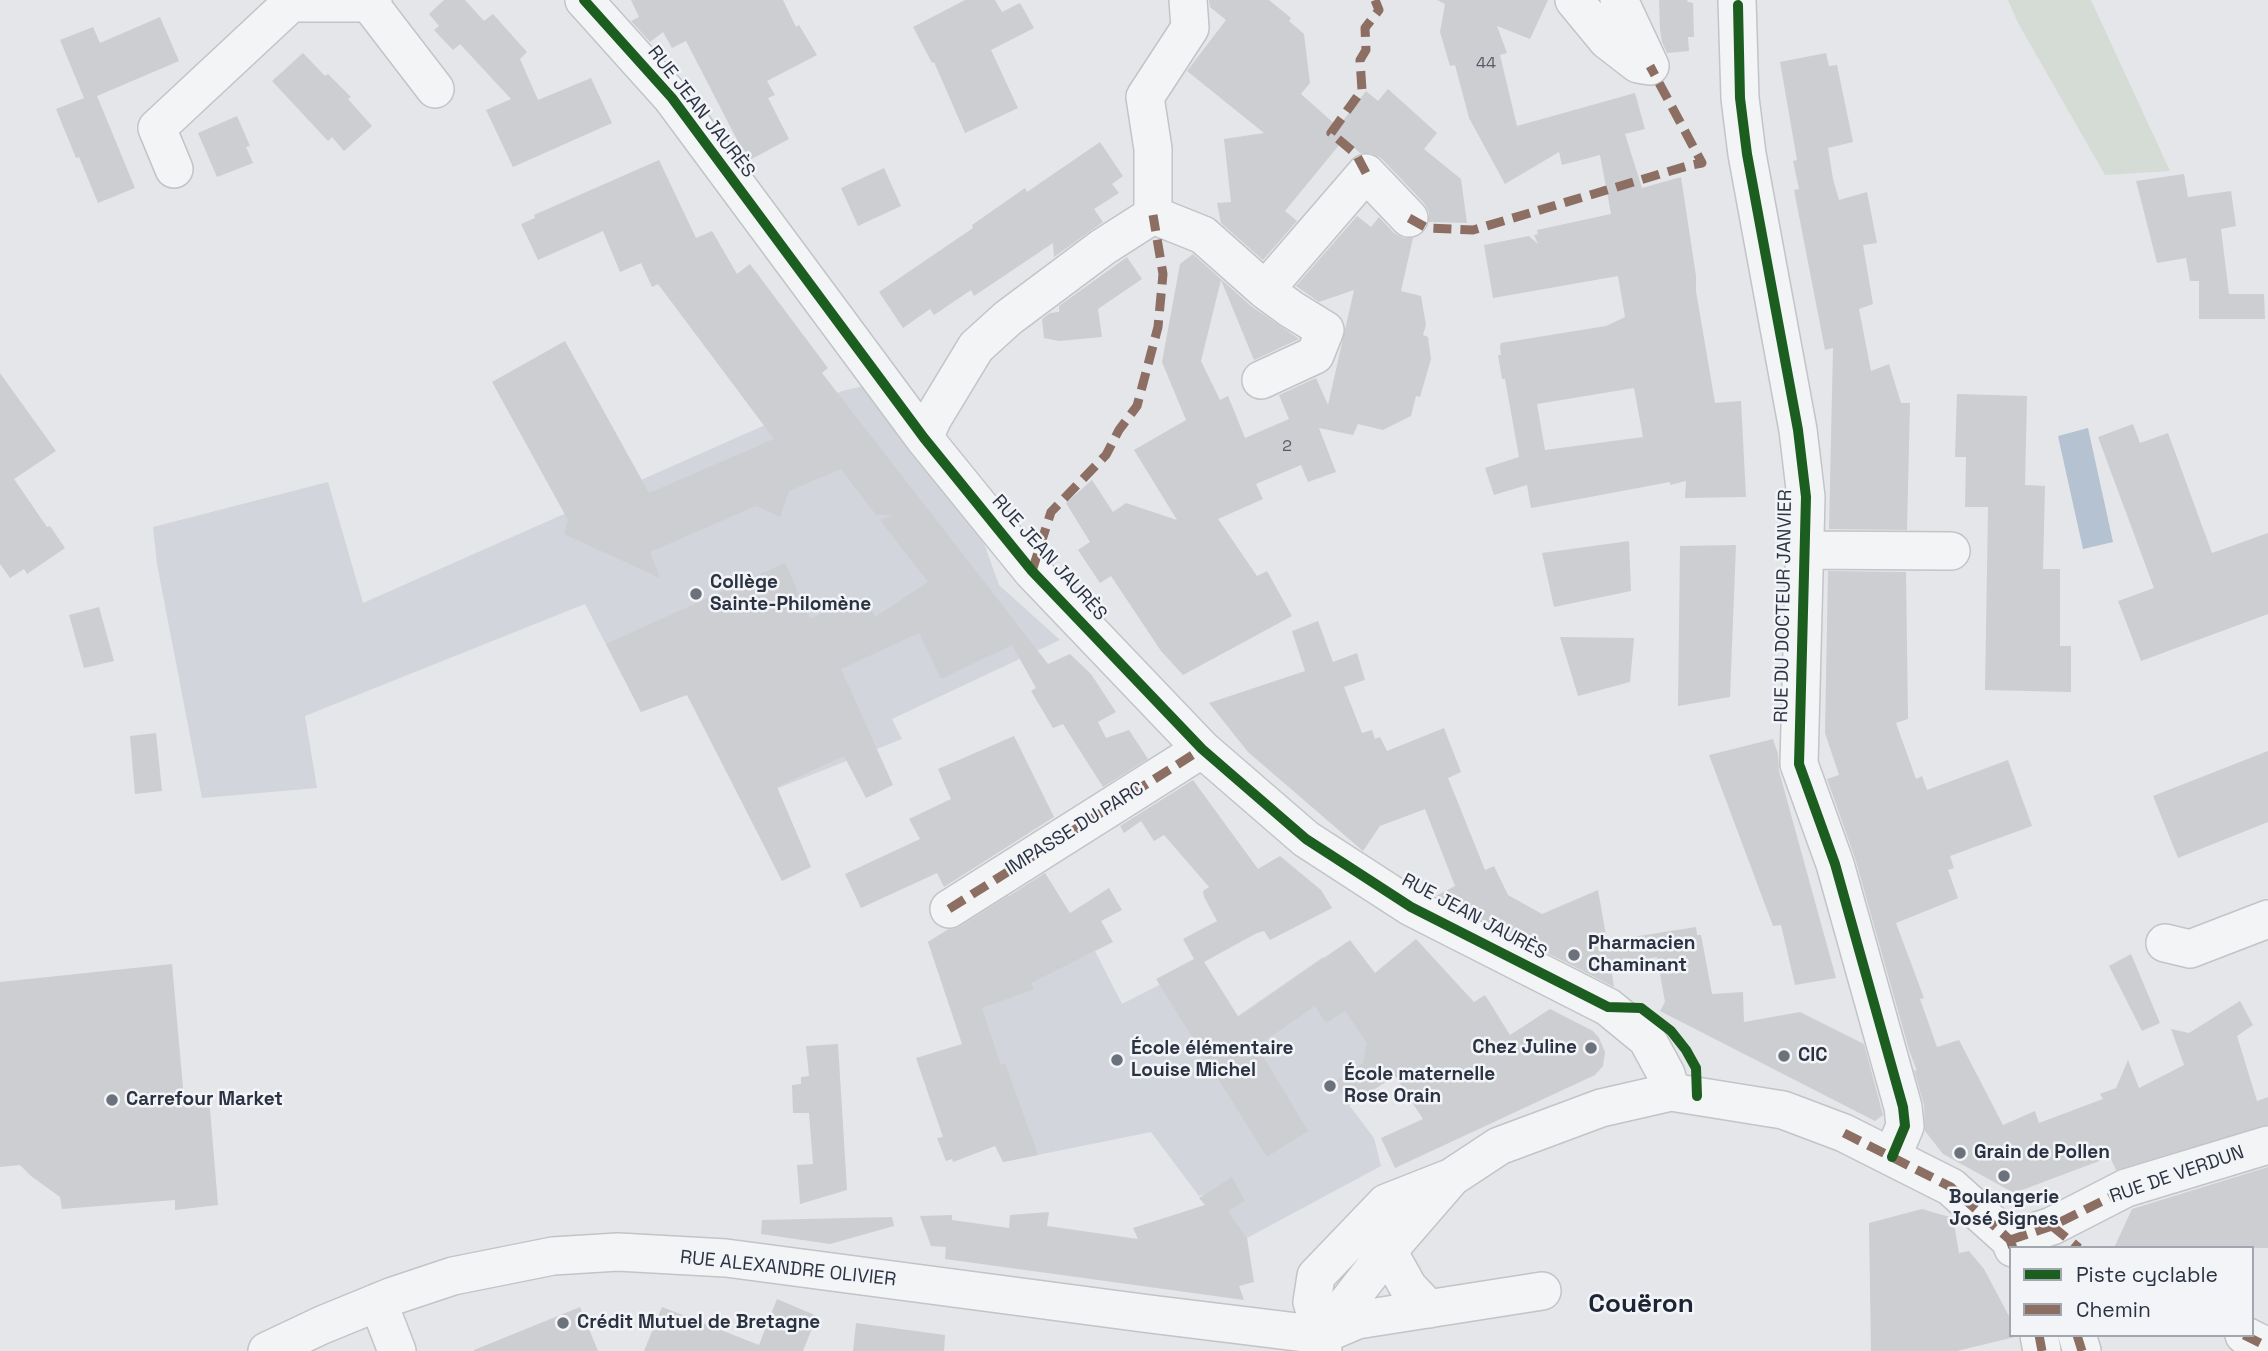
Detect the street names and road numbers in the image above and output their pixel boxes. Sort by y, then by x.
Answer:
street label: RUE JEAN JAURÈS [642,42,760,182]
street label: RUE DU DOCTEUR JANVIER [1771,489,1797,723]
street label: RUE JEAN JAURÈS [987,491,1111,625]
street label: IMPASSE DU PARC [1002,777,1148,881]
street label: RUE JEAN JAURÈS [1398,869,1550,965]
street label: RUE DE VERDUN [2107,1141,2247,1209]
street label: RUE ALEXANDRE OLIVIER [679,1246,897,1292]

